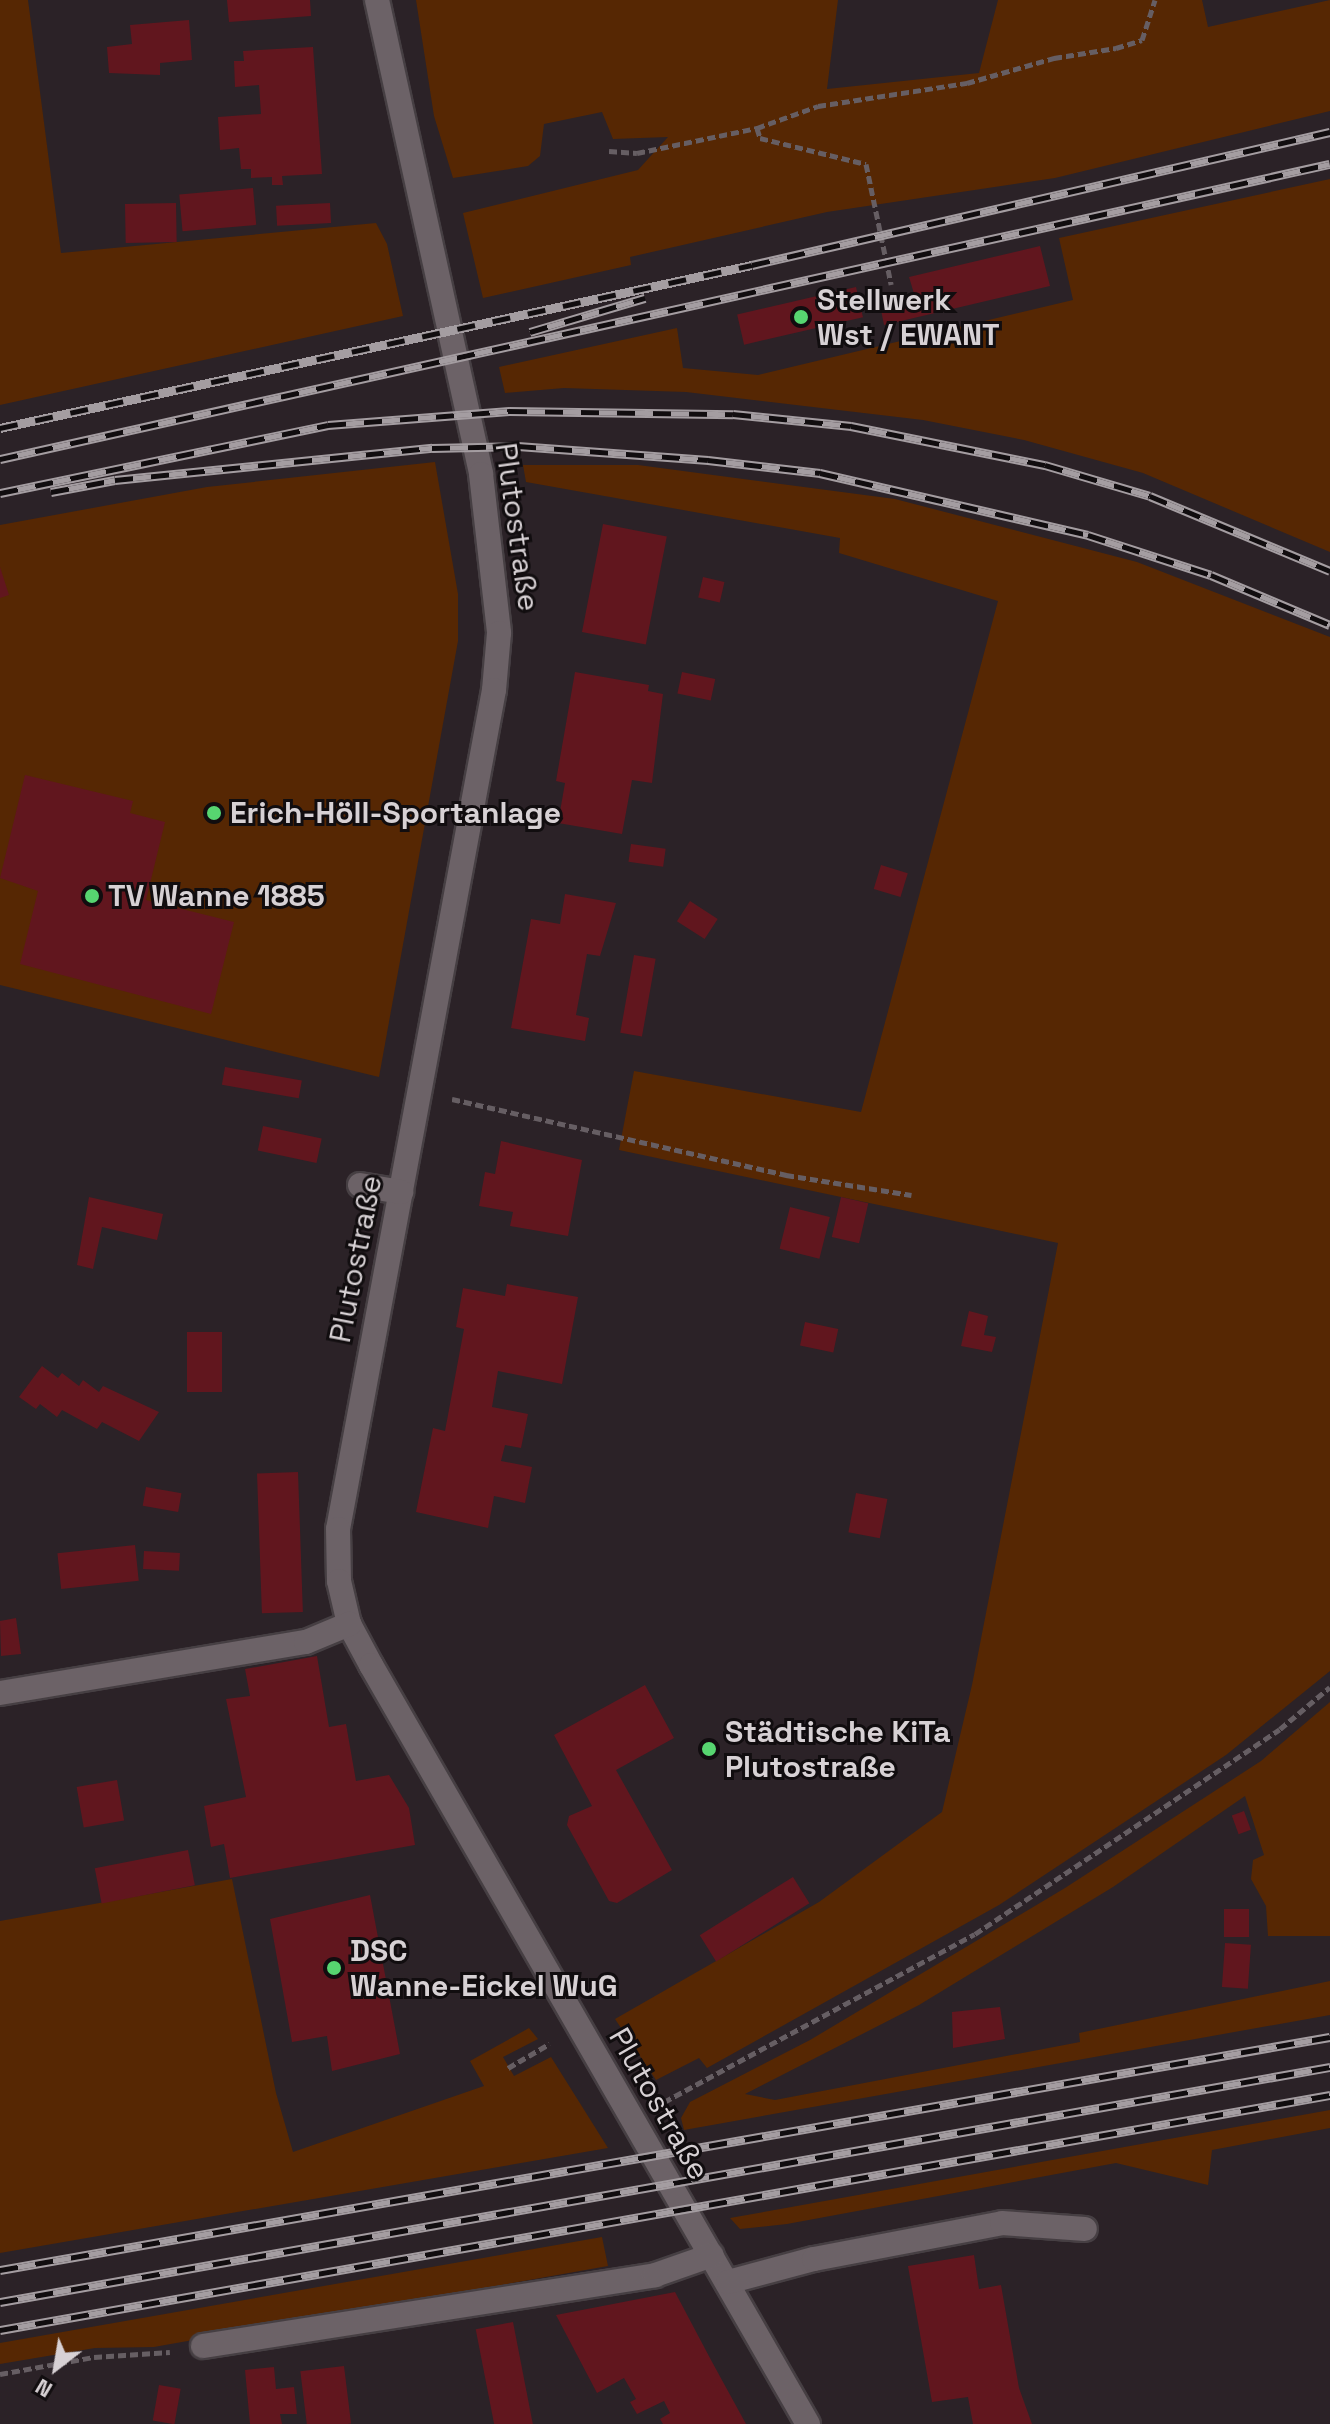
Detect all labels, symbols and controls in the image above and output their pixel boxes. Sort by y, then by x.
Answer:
place label: Stellwerk Wst / EWANT [817,282,1000,352]
marker: Stellwerk Wst / EWANT [792,308,810,326]
street label: Plutostraße [487,441,547,613]
place label: Erich-Höll-Sportanlage [230,795,561,831]
marker: Erich-Höll-Sportanlage [205,804,223,822]
place label: TV Wanne 1885 [108,878,325,914]
marker: TV Wanne 1885 [83,887,101,905]
street label: Plutostraße [322,1172,390,1346]
place label: Städtische KiTa Plutostraße [725,1714,951,1784]
marker: Städtische KiTa Plutostraße [700,1740,718,1758]
place label: DSC Wanne-Eickel WuG [350,1933,618,2004]
marker: DSC Wanne-Eickel WuG [325,1959,343,1977]
street label: Plutostraße [601,2022,717,2186]
north arrow [16,2328,96,2408]
text: N [30,2373,57,2404]

